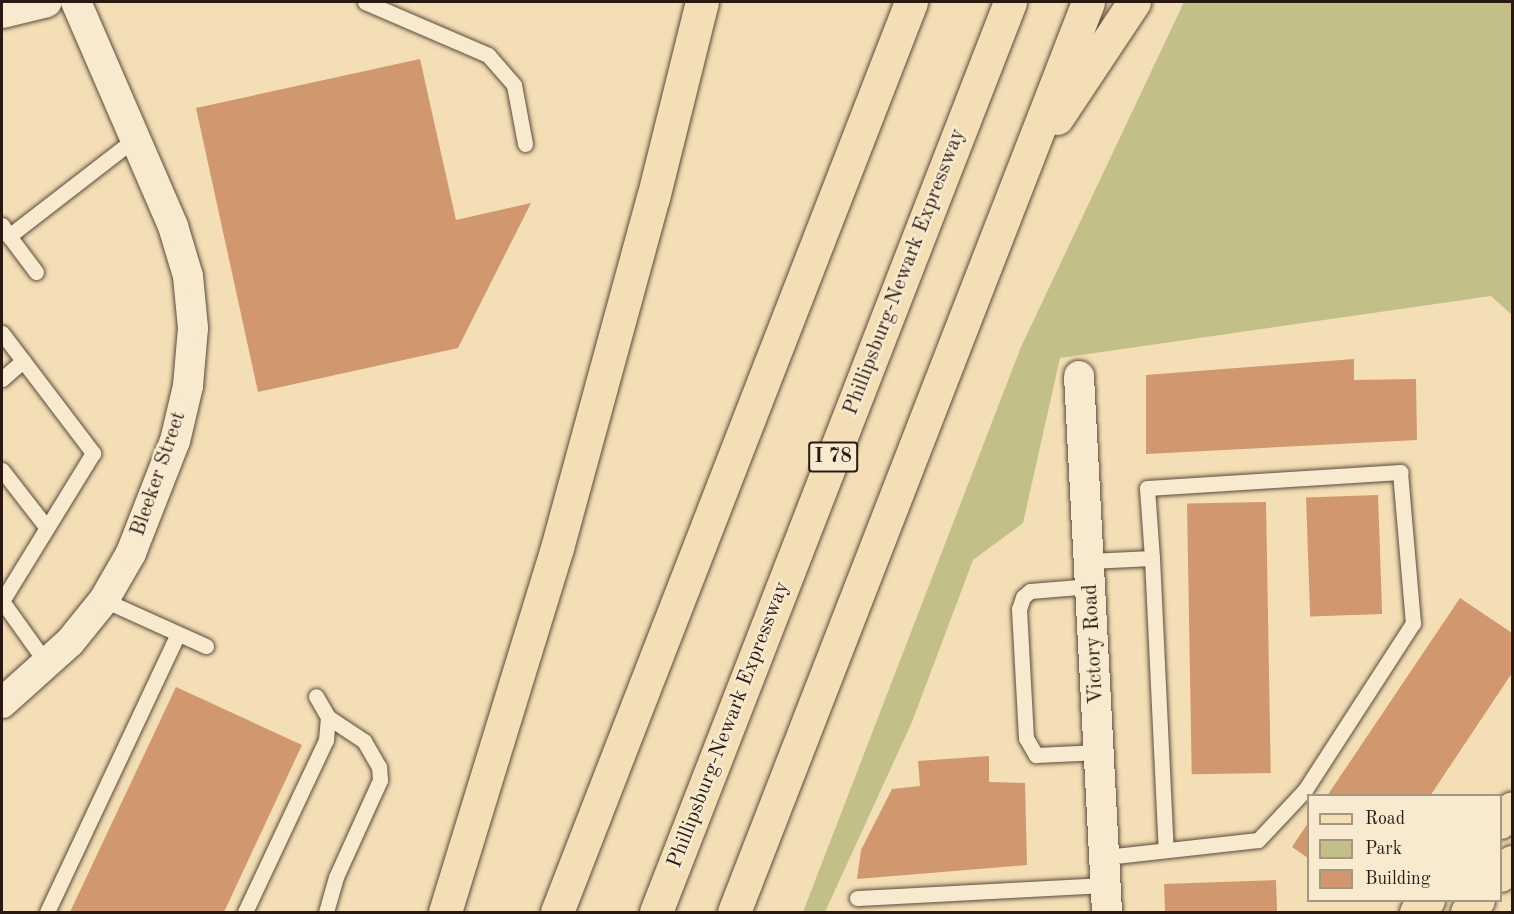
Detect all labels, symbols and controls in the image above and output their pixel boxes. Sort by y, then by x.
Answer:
street label: Phillipsburg-Newark Expressway [839,125,971,419]
street label: Bleeker Street [126,408,192,540]
road number: I 78 [808,440,858,474]
street label: Phillipsburg-Newark Expressway [663,578,795,872]
street label: Victory Road [1078,583,1110,705]
legend [1307,794,1502,902]
text: Road [1365,810,1405,828]
text: Park [1365,840,1402,858]
text: Building [1365,870,1430,888]

